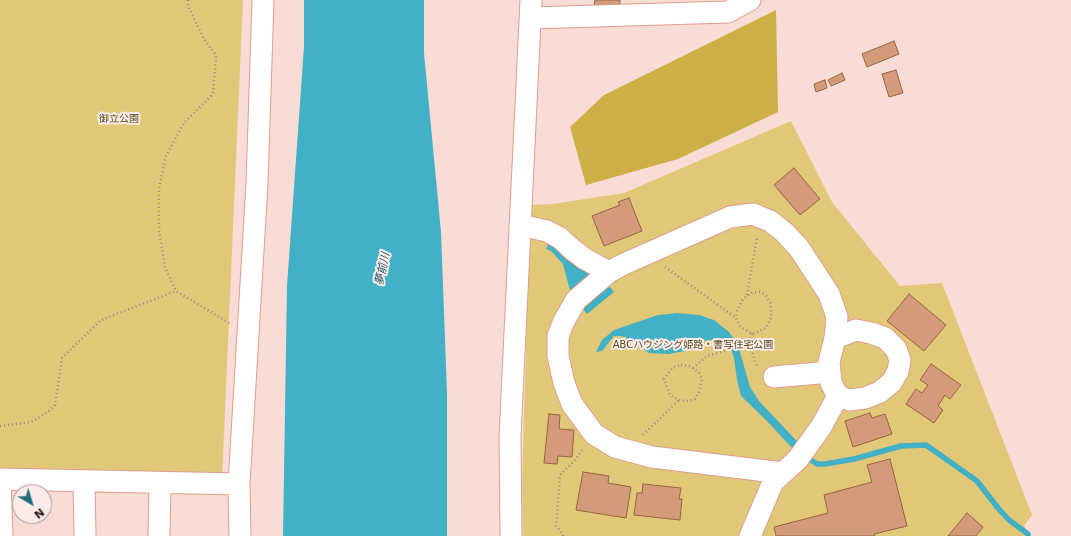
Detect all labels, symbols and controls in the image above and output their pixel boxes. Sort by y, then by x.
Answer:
park label: 御立公園 [99,113,139,125]
water label: 夢前川 [373,251,393,287]
park label: ABCハウジング姫路・書写住宅公園 [613,339,773,351]
north arrow [12,484,52,524]
text: N [31,505,47,521]

